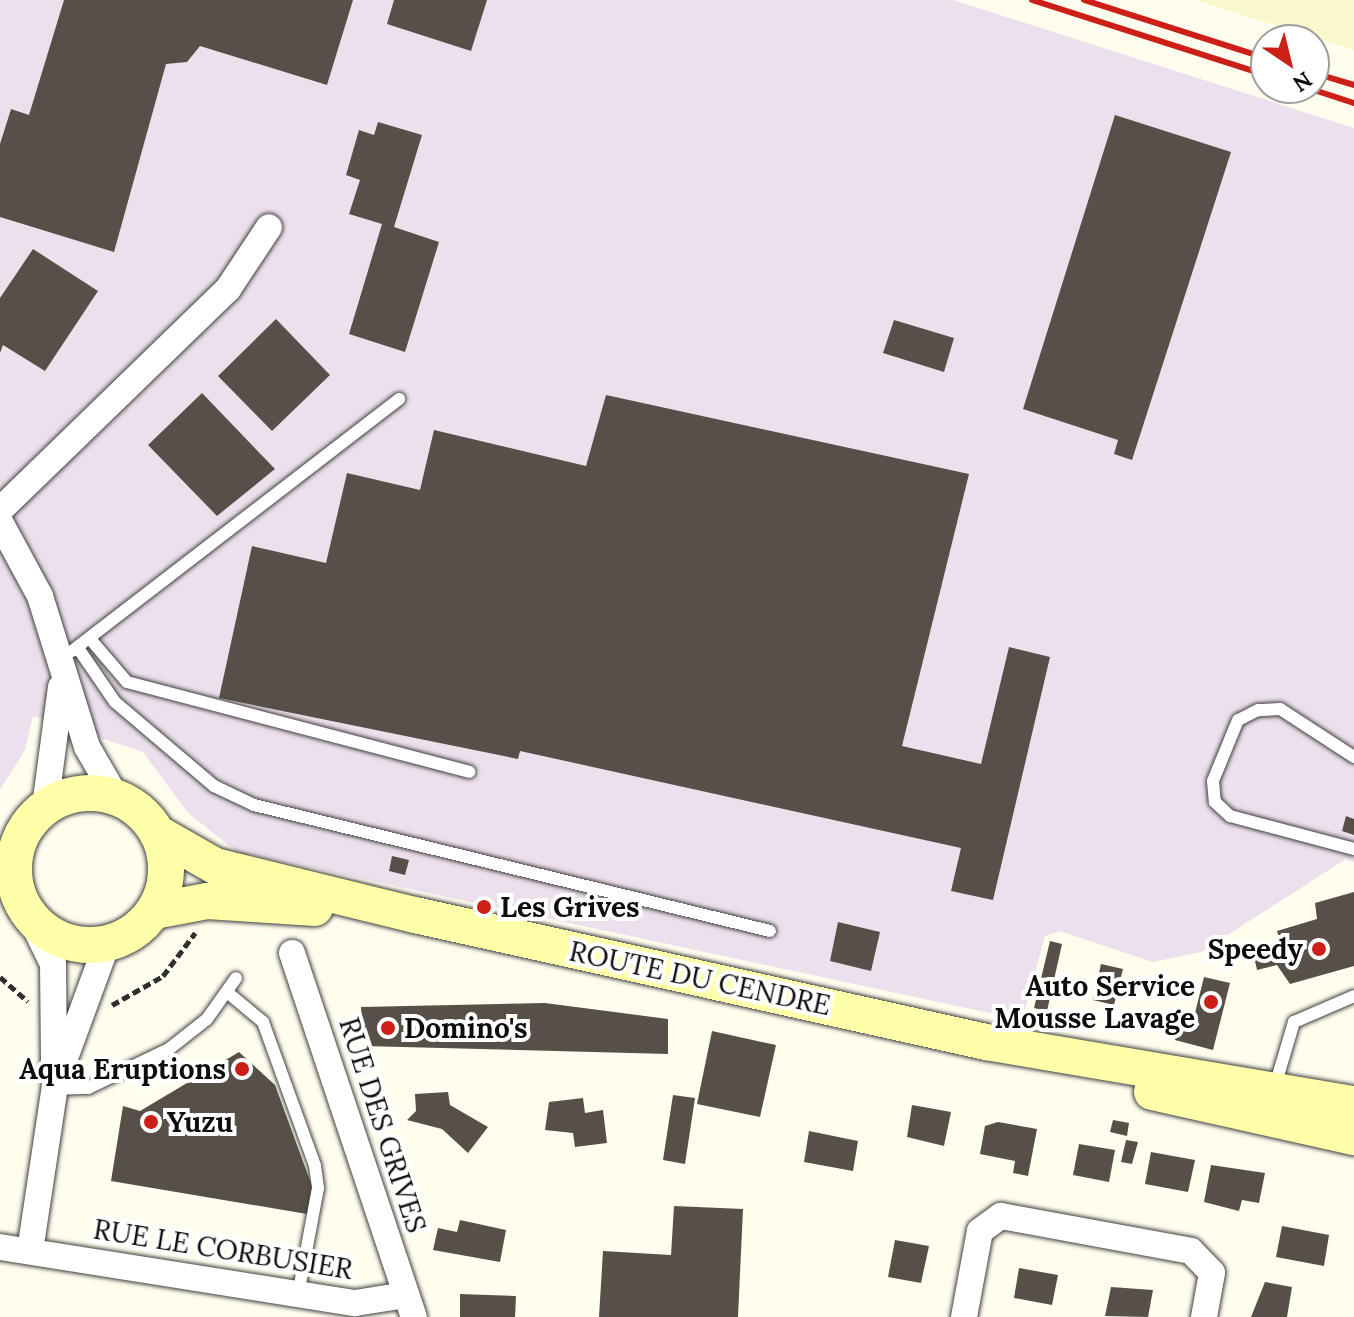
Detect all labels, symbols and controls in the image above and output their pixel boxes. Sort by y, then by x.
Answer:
north arrow [1250,24,1330,104]
text: N [1288,66,1318,98]
place label: Les Grives [500,890,640,924]
marker: Les Grives [475,898,493,916]
place label: Speedy [1208,932,1303,966]
street label: ROUTE DU CENDRE [566,934,834,1022]
marker: Speedy [1310,940,1328,958]
place label: Auto Service Mousse Lavage [994,969,1195,1035]
marker: Auto Service Mousse Lavage [1202,993,1220,1011]
place label: Domino's [404,1011,528,1045]
street label: RUE DES GRIVES [332,1013,434,1237]
marker: Domino's [379,1019,397,1037]
place label: Aqua Eruptions [19,1052,226,1086]
marker: Aqua Eruptions [233,1060,251,1078]
place label: Yuzu [167,1105,233,1139]
marker: Yuzu [142,1113,160,1131]
street label: RUE LE CORBUSIER [91,1212,355,1286]

